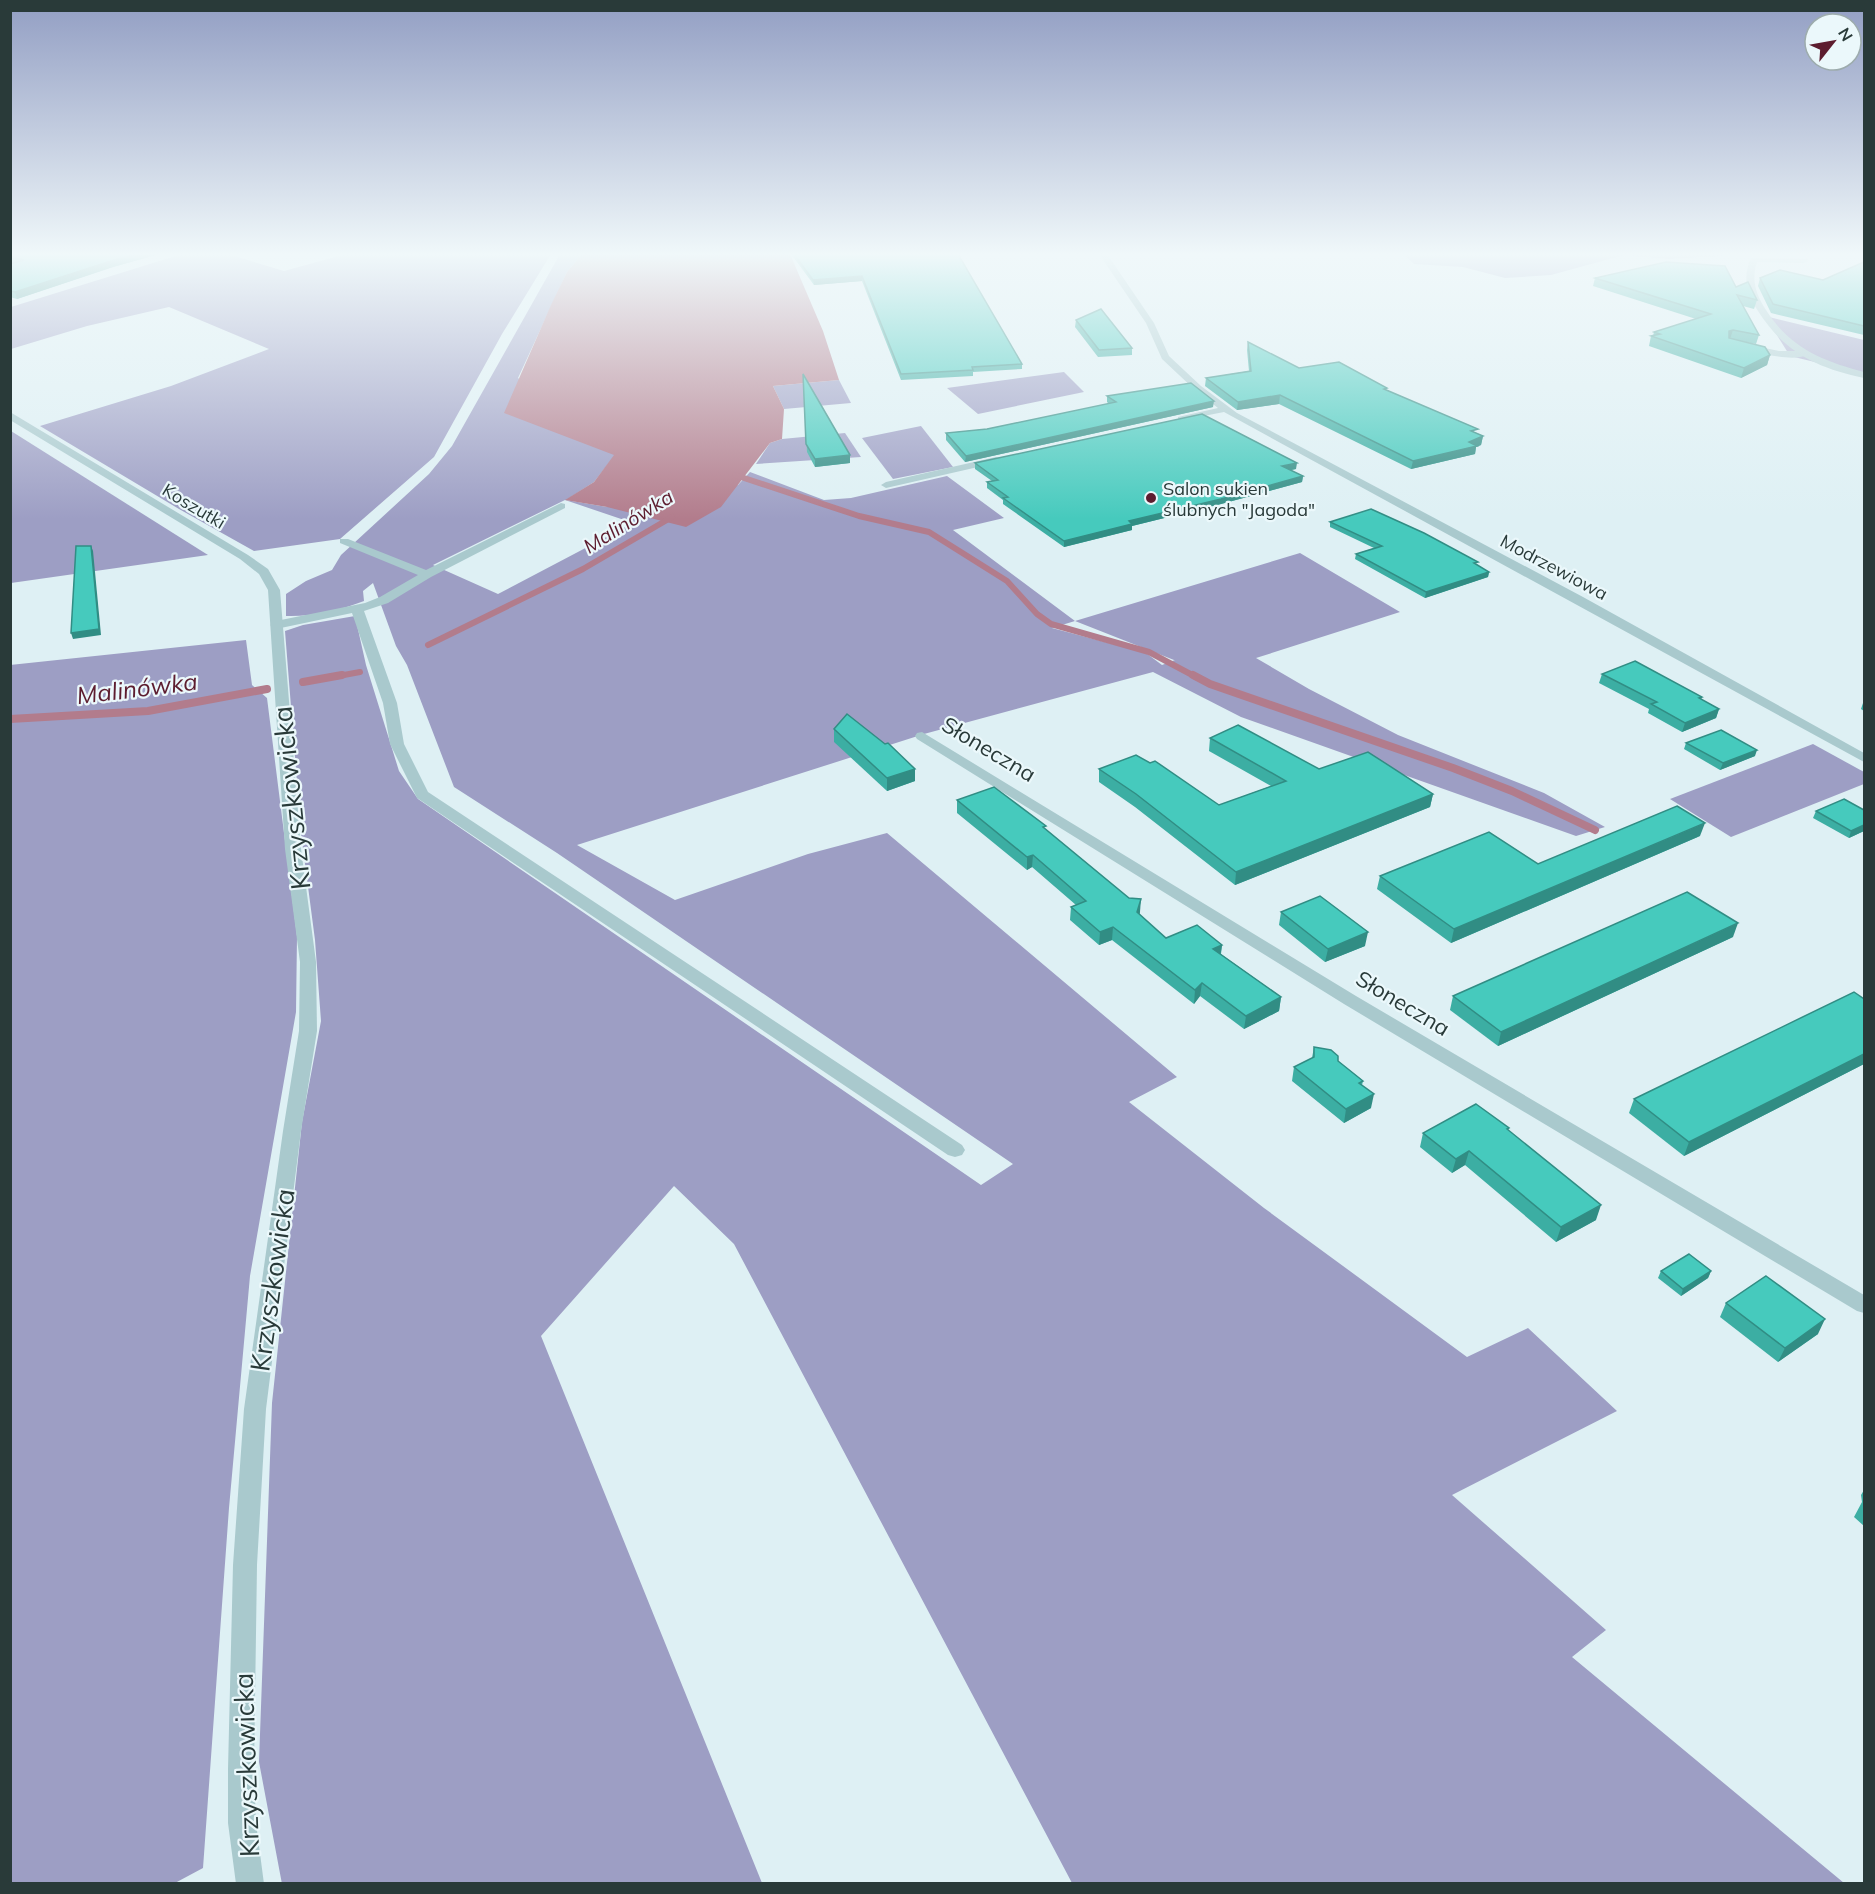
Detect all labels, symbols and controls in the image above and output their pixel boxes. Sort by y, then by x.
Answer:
north arrow [1803,12,1863,72]
text: N [1834,24,1858,45]
place label: Salon sukien ślubnych "Jagoda" [1163,477,1315,521]
street label: Koszutki [158,478,230,534]
water label: Malinówka [578,484,678,558]
marker: Salon sukien ślubnych "Jagoda" [1144,491,1158,505]
street label: Modrzewiowa [1496,529,1612,605]
water label: Malinówka [75,666,199,710]
street label: Krzyszkowicka [264,705,318,891]
street label: Słoneczna [937,710,1041,788]
street label: Słoneczna [1351,964,1455,1042]
street label: Krzyszkowicka [242,1186,302,1374]
street label: Krzyszkowicka [226,1672,266,1858]

